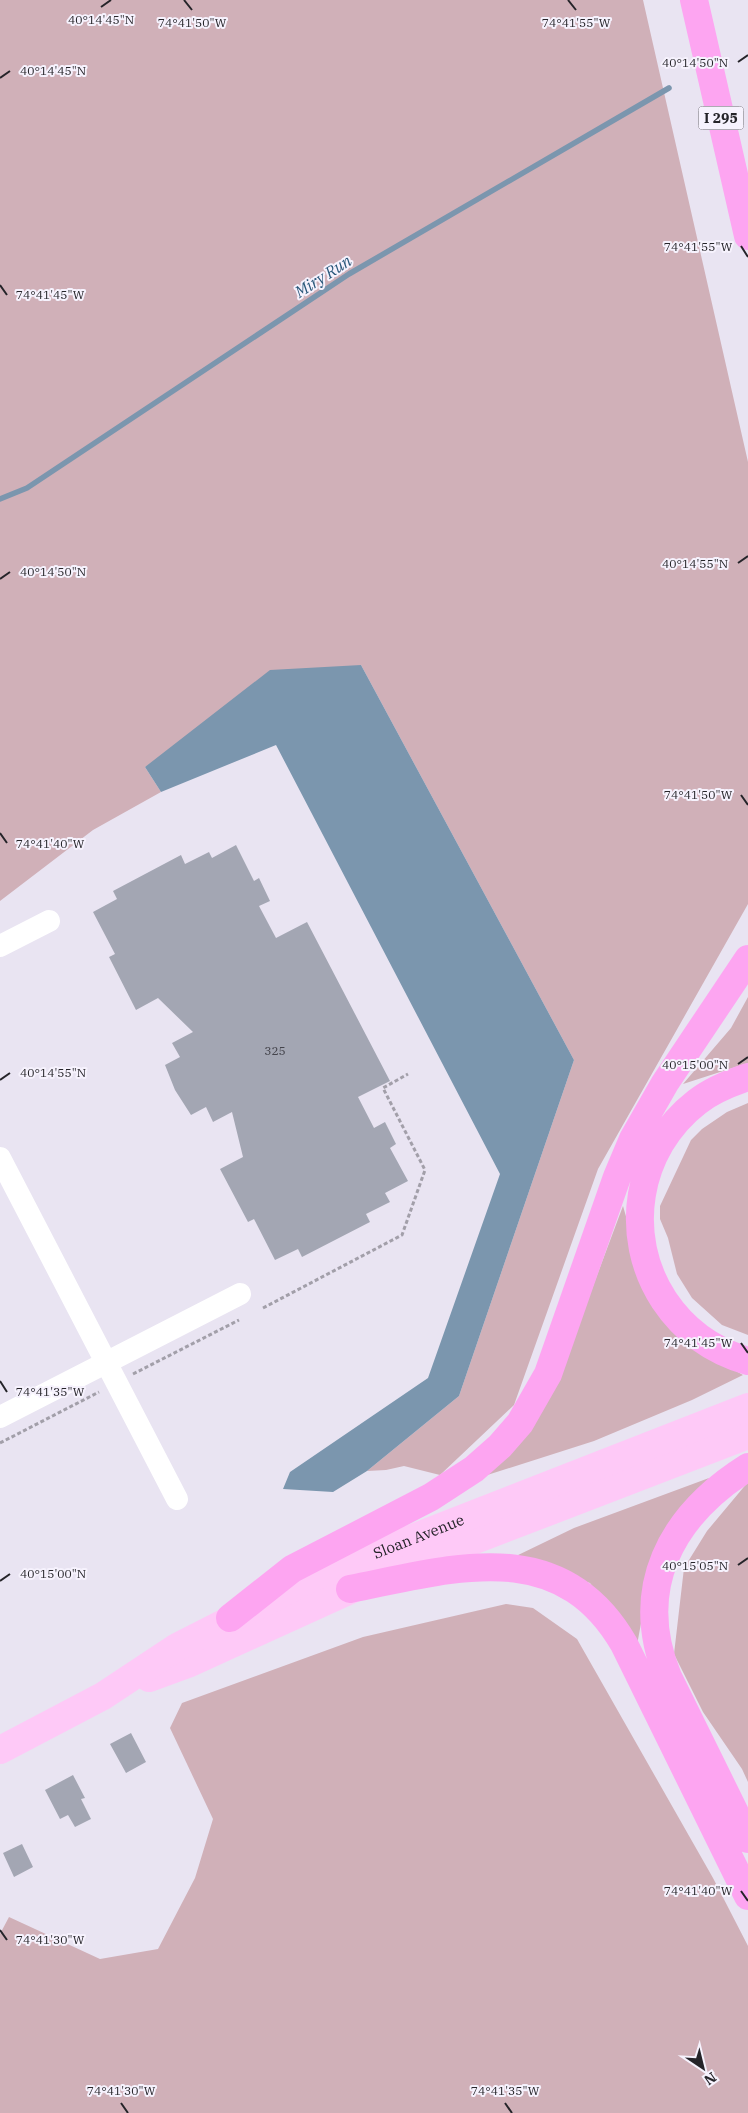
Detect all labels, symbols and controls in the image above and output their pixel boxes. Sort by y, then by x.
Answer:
text: 40°14'45"N [68,12,134,27]
text: 74°41'50"W [158,15,227,30]
text: 74°41'55"W [542,15,611,30]
text: 40°14'50"N [662,55,728,70]
text: 40°14'45"N [20,63,86,78]
road number: I 295 [698,106,744,130]
text: 74°41'55"W [664,239,733,254]
water label: Miry Run [290,250,355,302]
text: 74°41'45"W [16,287,85,302]
text: 40°14'55"N [662,556,728,571]
text: 40°14'50"N [20,564,86,579]
text: 74°41'50"W [664,787,733,802]
text: 74°41'40"W [16,836,85,851]
house number: 325 [264,1043,286,1058]
text: 40°15'00"N [662,1057,728,1072]
text: 40°14'55"N [20,1065,86,1080]
text: 74°41'45"W [664,1335,733,1350]
text: 74°41'35"W [16,1384,85,1399]
street label: Sloan Avenue [370,1510,466,1562]
text: 40°15'05"N [662,1558,728,1573]
text: 40°15'00"N [20,1566,86,1581]
text: 74°41'40"W [664,1883,733,1898]
text: 74°41'30"W [16,1932,85,1947]
north arrow [678,2043,728,2093]
text: N [701,2068,720,2089]
text: 74°41'30"W [87,2083,156,2098]
text: 74°41'35"W [471,2083,540,2098]

